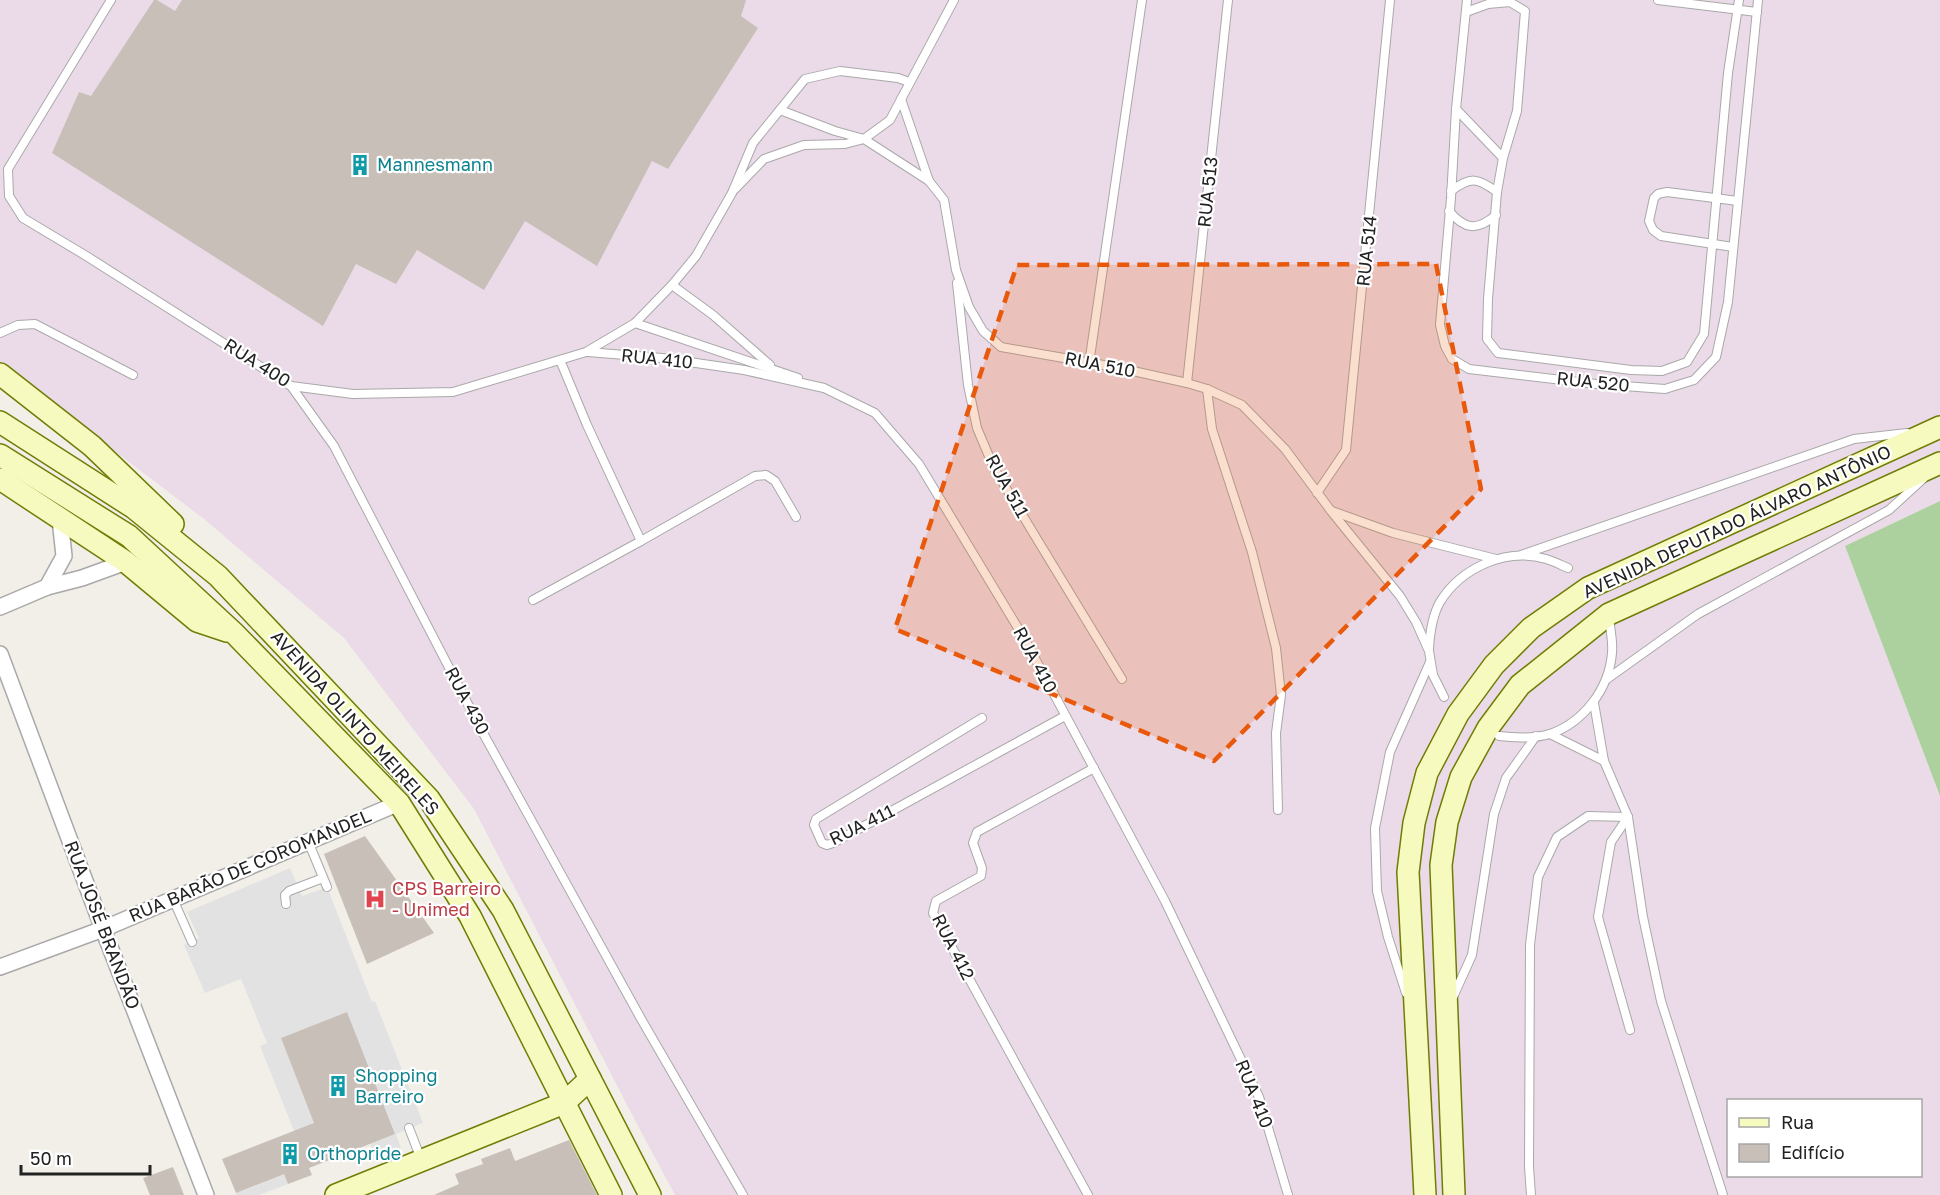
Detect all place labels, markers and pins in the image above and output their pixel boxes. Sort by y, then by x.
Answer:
building icon: Mannesmann [348,153,372,177]
place label: Mannesmann [377,153,493,175]
place label: CPS Barreiro - Unimed [392,877,501,920]
hospital icon: CPS Barreiro - Unimed [363,887,387,911]
place label: Shopping Barreiro [355,1064,438,1107]
building icon: Shopping Barreiro [326,1074,350,1098]
building icon: Orthopride [278,1142,302,1166]
place label: Orthopride [307,1142,401,1164]

